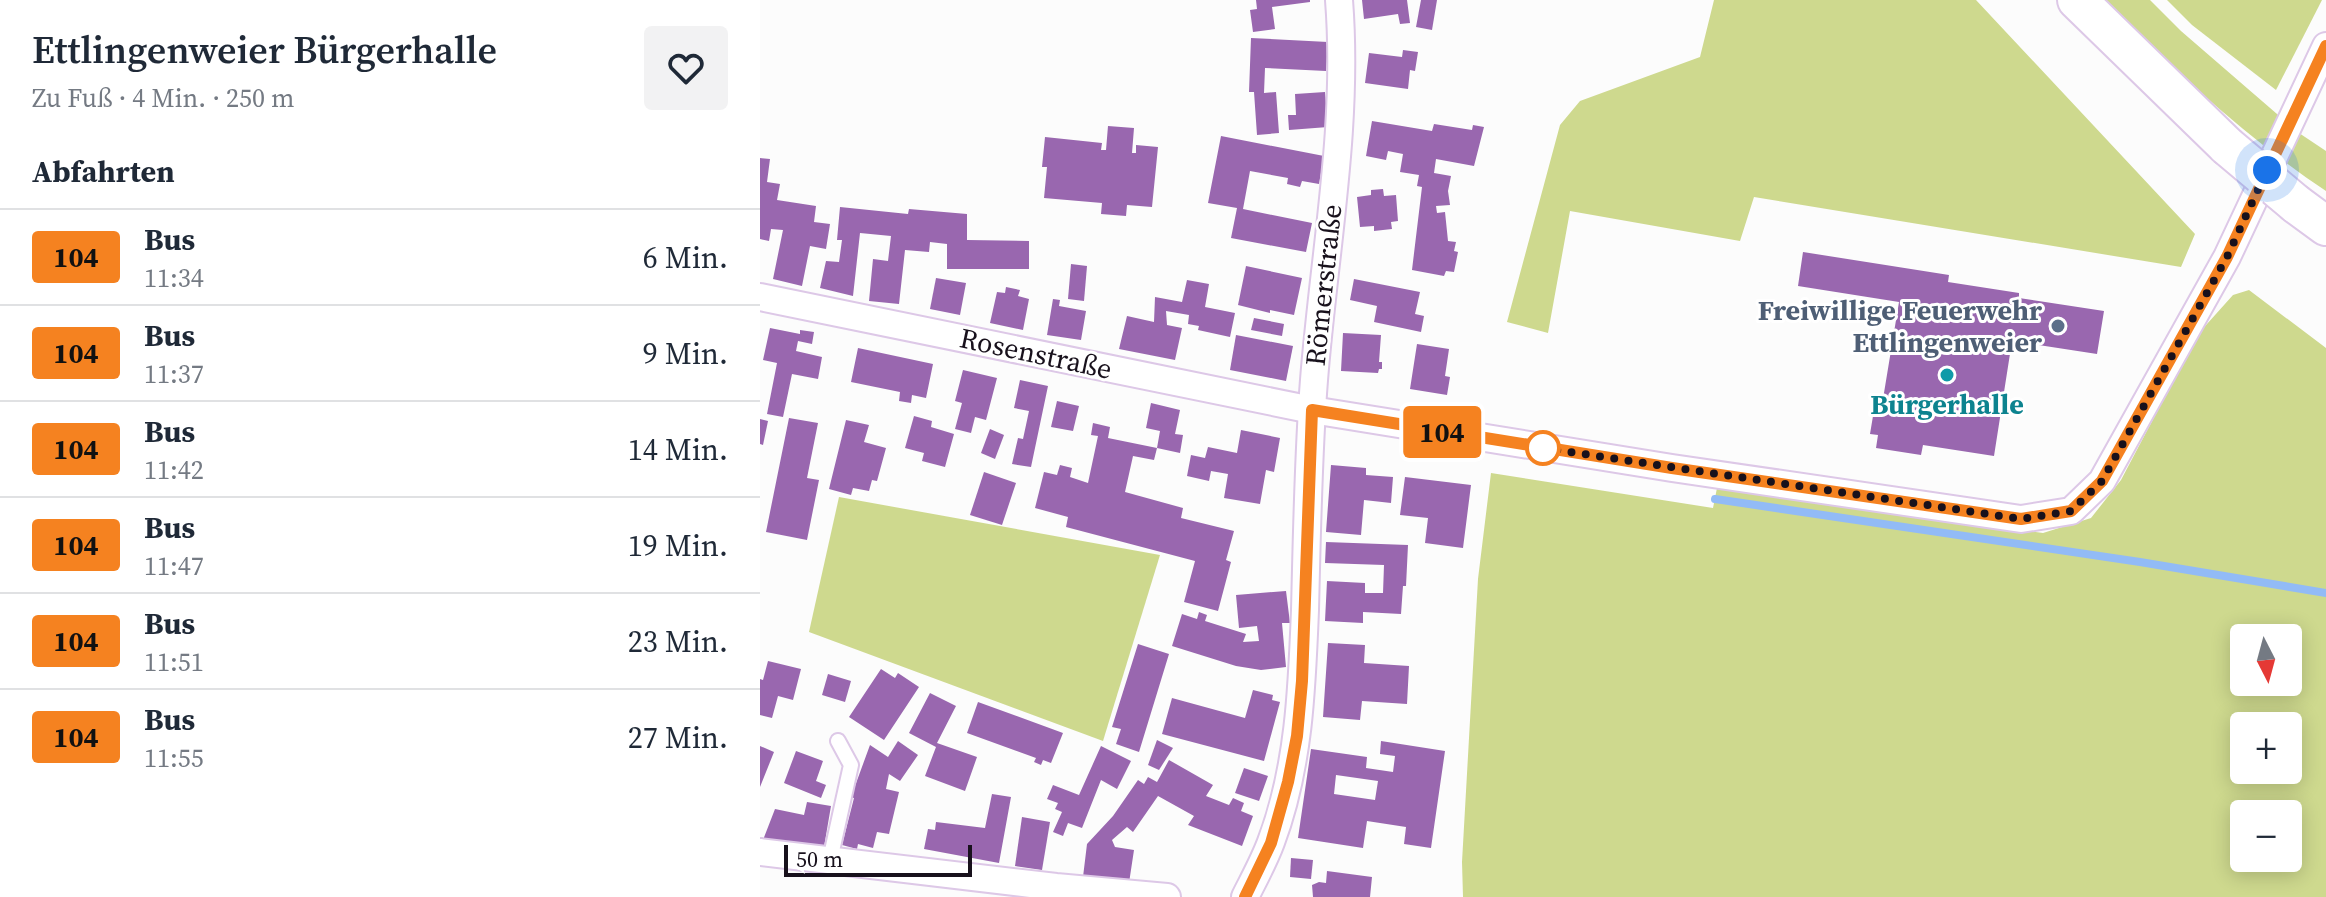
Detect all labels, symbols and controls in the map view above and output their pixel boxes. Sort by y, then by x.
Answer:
text: Ettlingenweier Bürgerhalle [32,24,497,76]
button: heart [644,26,728,110]
text: Zu Fuß · 4 Min. · 250 m [32,80,294,116]
your location [2247,150,2287,190]
text: Abfahrten [32,151,175,192]
street label: Römerstraße [1296,202,1350,368]
text: Bus [144,219,195,260]
text: 6 Min. [643,237,728,278]
text: 104 [53,238,99,276]
text: 11:34 [144,260,204,296]
place label: Freiwillige Feuerwehr Ettlingenweier [1758,291,2042,361]
text: Bus [144,315,195,356]
marker: Freiwillige Feuerwehr Ettlingenweier [2049,317,2067,335]
street label: Rosenstraße [956,318,1116,388]
text: 9 Min. [643,333,728,374]
text: 104 [53,334,99,372]
text: 11:37 [144,356,204,392]
marker: Bürgerhalle [1938,366,1956,384]
place label: Bürgerhalle [1870,385,2024,423]
line badge: 104 [1396,406,1488,458]
text: Bus [144,411,195,452]
text: 104 [1419,413,1465,451]
text: 14 Min. [628,429,728,470]
text: 104 [53,430,99,468]
unlabelled marker [1526,431,1560,465]
text: 11:42 [144,452,204,488]
text: Bus [144,507,195,548]
text: 19 Min. [628,525,728,566]
text: 104 [53,526,99,564]
text: 11:47 [144,548,204,584]
text: Bus [144,603,195,644]
text: 23 Min. [628,621,728,662]
text: 104 [53,622,99,660]
north arrow [2230,624,2302,696]
map controls [2230,624,2302,872]
text: 11:51 [144,644,204,680]
text: Bus [144,699,195,740]
button: + [2230,712,2302,784]
text: 27 Min. [628,717,728,758]
text: 104 [53,718,99,756]
text: 11:55 [144,740,204,776]
button: − [2230,800,2302,872]
scale bar [784,841,972,877]
text: 50 m [796,844,843,874]

